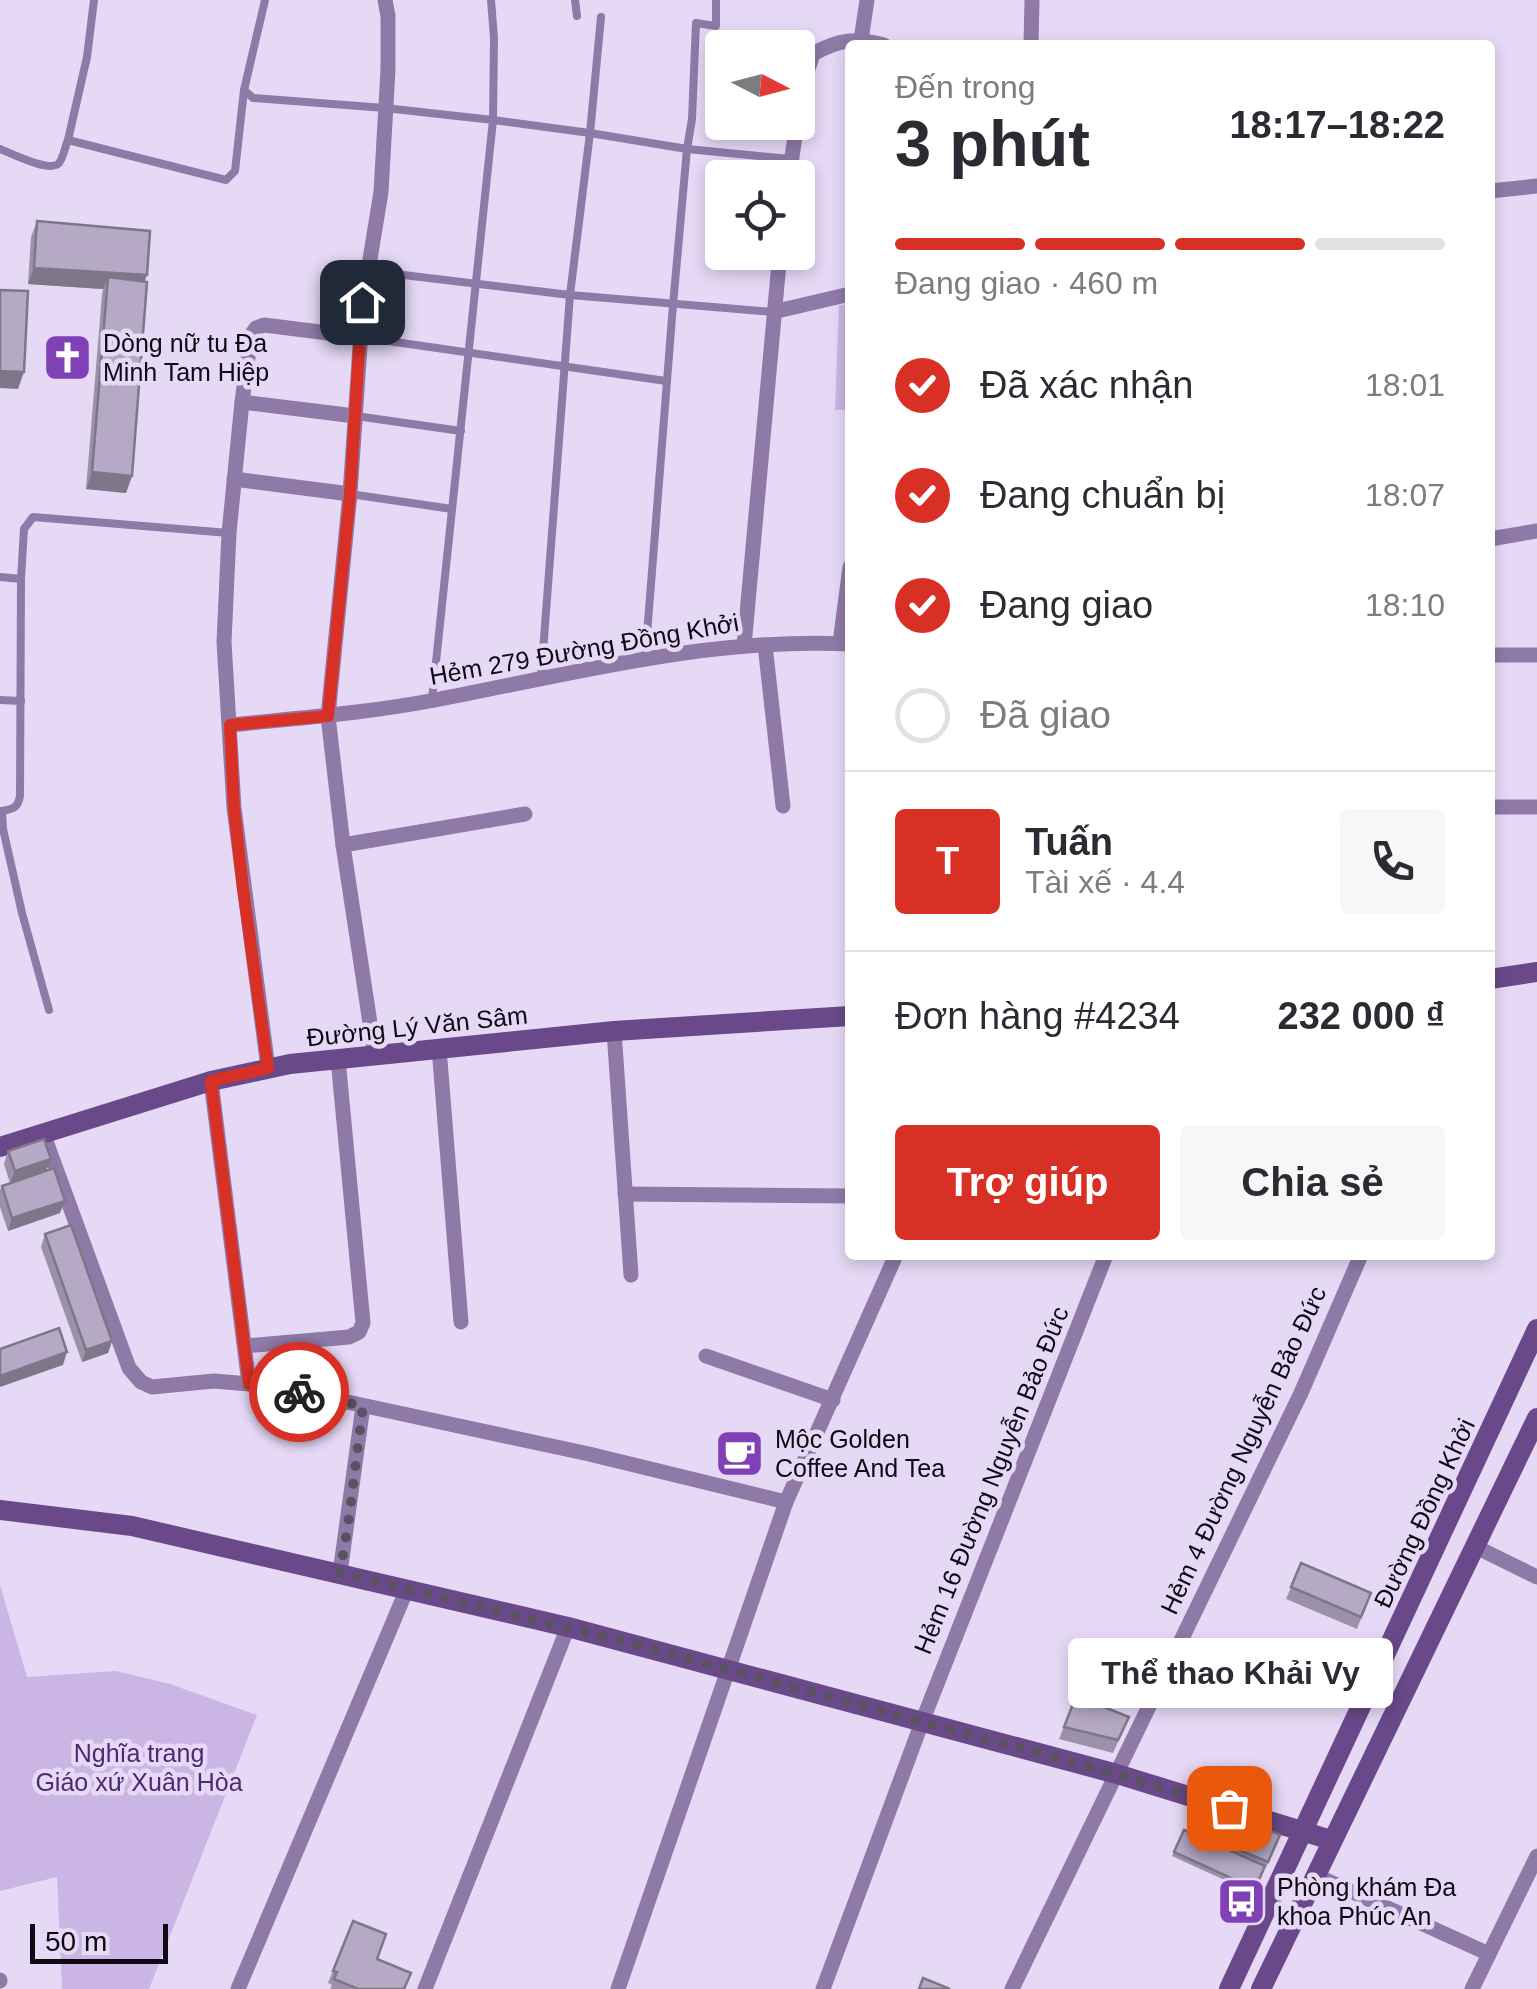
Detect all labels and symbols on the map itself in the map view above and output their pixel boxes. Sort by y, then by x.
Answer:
north arrow [705,30,815,140]
pin [320,260,405,345]
place label: Dòng nữ tu Đa Minh Tam Hiệp [103,329,269,386]
church icon: Dòng nữ tu Đa Minh Tam Hiệp [42,331,94,383]
street label: Hẻm 279 Đường Đồng Khởi [427,608,741,690]
street label: Đường Lý Văn Sâm [305,1000,529,1052]
street label: Hẻm 4 Đường Nguyễn Bảo Đức [1155,1282,1331,1618]
street label: Hẻm 16 Đường Nguyễn Bảo Đức [908,1302,1074,1658]
courier [249,1342,349,1442]
street label: Đường Đồng Khởi [1368,1414,1480,1612]
place label: Mộc Golden Coffee And Tea [775,1425,945,1482]
cafe icon: Mộc Golden Coffee And Tea [714,1427,766,1479]
callout: Thể thao Khải Vy [1066,1638,1392,1708]
park label: Nghĩa trang Giáo xứ Xuân Hòa [35,1739,243,1796]
pin [1187,1766,1272,1851]
place label: Phòng khám Đa khoa Phúc An [1277,1873,1456,1930]
bus stop icon: Phòng khám Đa khoa Phúc An [1216,1875,1268,1927]
scale bar [30,1919,168,1964]

